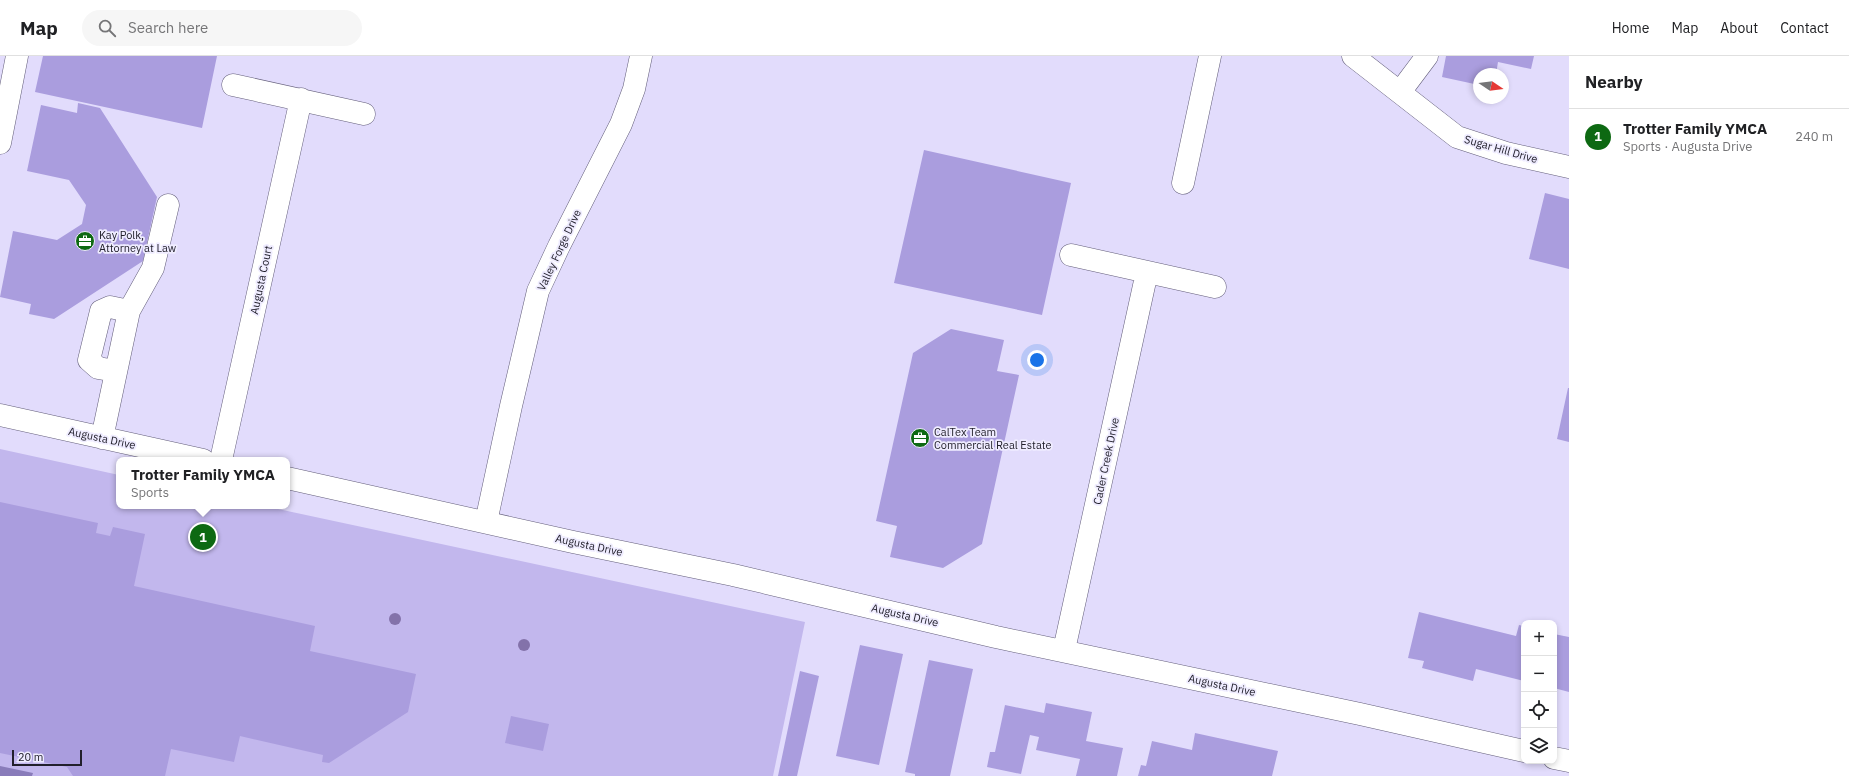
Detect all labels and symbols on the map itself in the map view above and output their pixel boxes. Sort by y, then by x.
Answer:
north arrow [1473,68,1509,104]
street label: Sugar Hill Drive [1463,132,1539,166]
street label: Valley Forge Drive [534,207,584,293]
place label: Kay Polk, Attorney at Law [99,228,177,255]
office icon: Kay Polk, Attorney at Law [74,230,96,252]
street label: Augusta Court [247,244,275,316]
your location [1027,350,1047,370]
street label: Cader Creek Drive [1090,416,1122,506]
street label: Augusta Drive [67,424,137,452]
place label: CalTex Team Commercial Real Estate [934,425,1052,452]
office icon: CalTex Team Commercial Real Estate [909,427,931,449]
pin: 1 [190,522,216,552]
street label: Augusta Drive [554,531,624,559]
street label: Augusta Drive [870,600,940,630]
street label: Augusta Drive [1187,671,1257,699]
scale bar [12,748,82,767]

